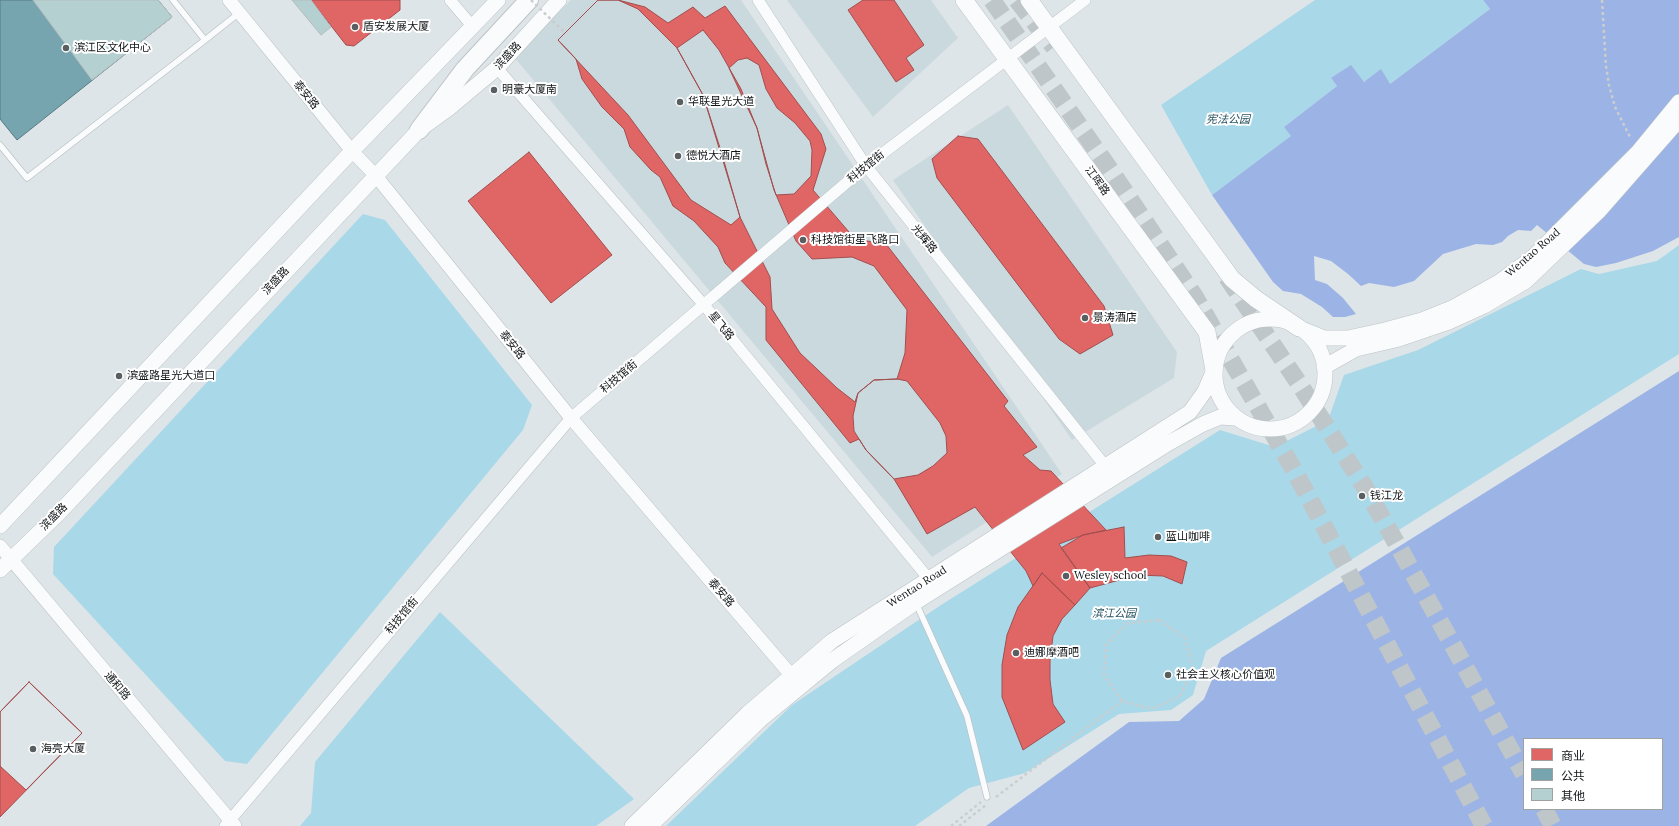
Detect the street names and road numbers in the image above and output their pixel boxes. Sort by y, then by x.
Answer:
street label: 滨盛路 [492,39,524,73]
street label: 泰安路 [290,78,322,112]
street label: 科技馆街 [845,148,887,186]
street label: 江晖路 [1082,164,1112,198]
street label: 光辉路 [908,222,940,256]
street label: Wentao Road [1503,226,1563,280]
street label: 滨盛路 [260,264,292,298]
street label: 星飞路 [705,309,737,343]
street label: 泰安路 [496,328,528,362]
street label: 科技馆街 [598,358,640,396]
street label: 滨盛路 [38,501,70,533]
street label: Wentao Road [885,563,949,611]
street label: 泰安路 [705,576,737,610]
street label: 科技馆街 [383,595,421,637]
street label: 通和路 [101,669,133,703]

